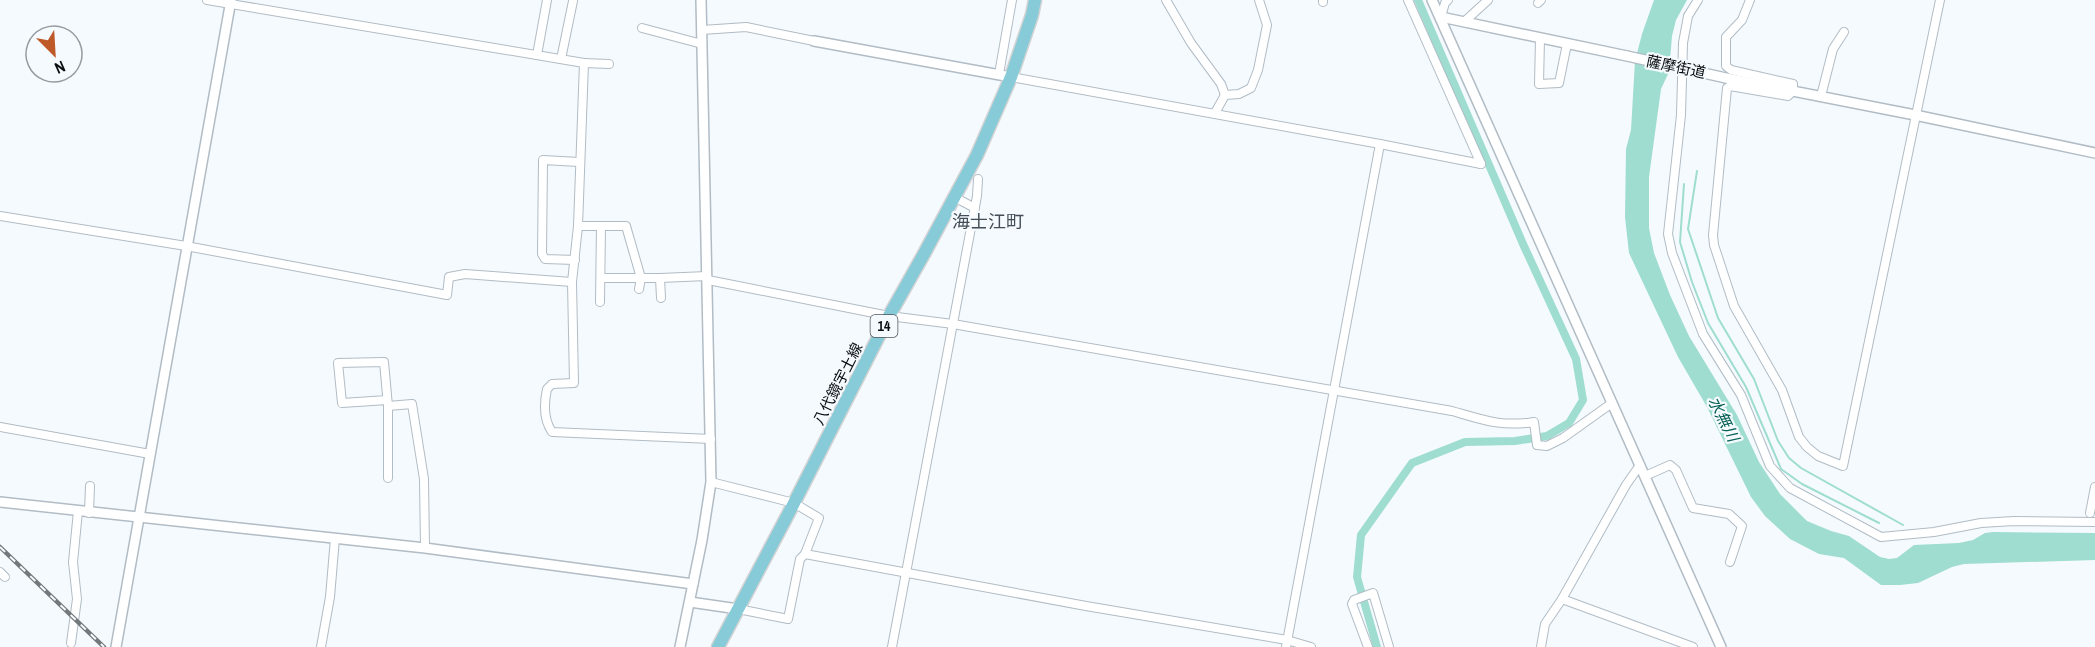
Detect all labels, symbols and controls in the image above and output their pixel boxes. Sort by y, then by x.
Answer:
north arrow [24,24,84,84]
street label: 薩摩街道 [1645,50,1708,83]
text: N [51,56,69,80]
district label: 海士江町 [952,209,1024,234]
road number: 14 [870,315,898,337]
street label: 八代鏡宇土線 [808,339,867,429]
water label: 水無川 [1703,393,1746,447]

